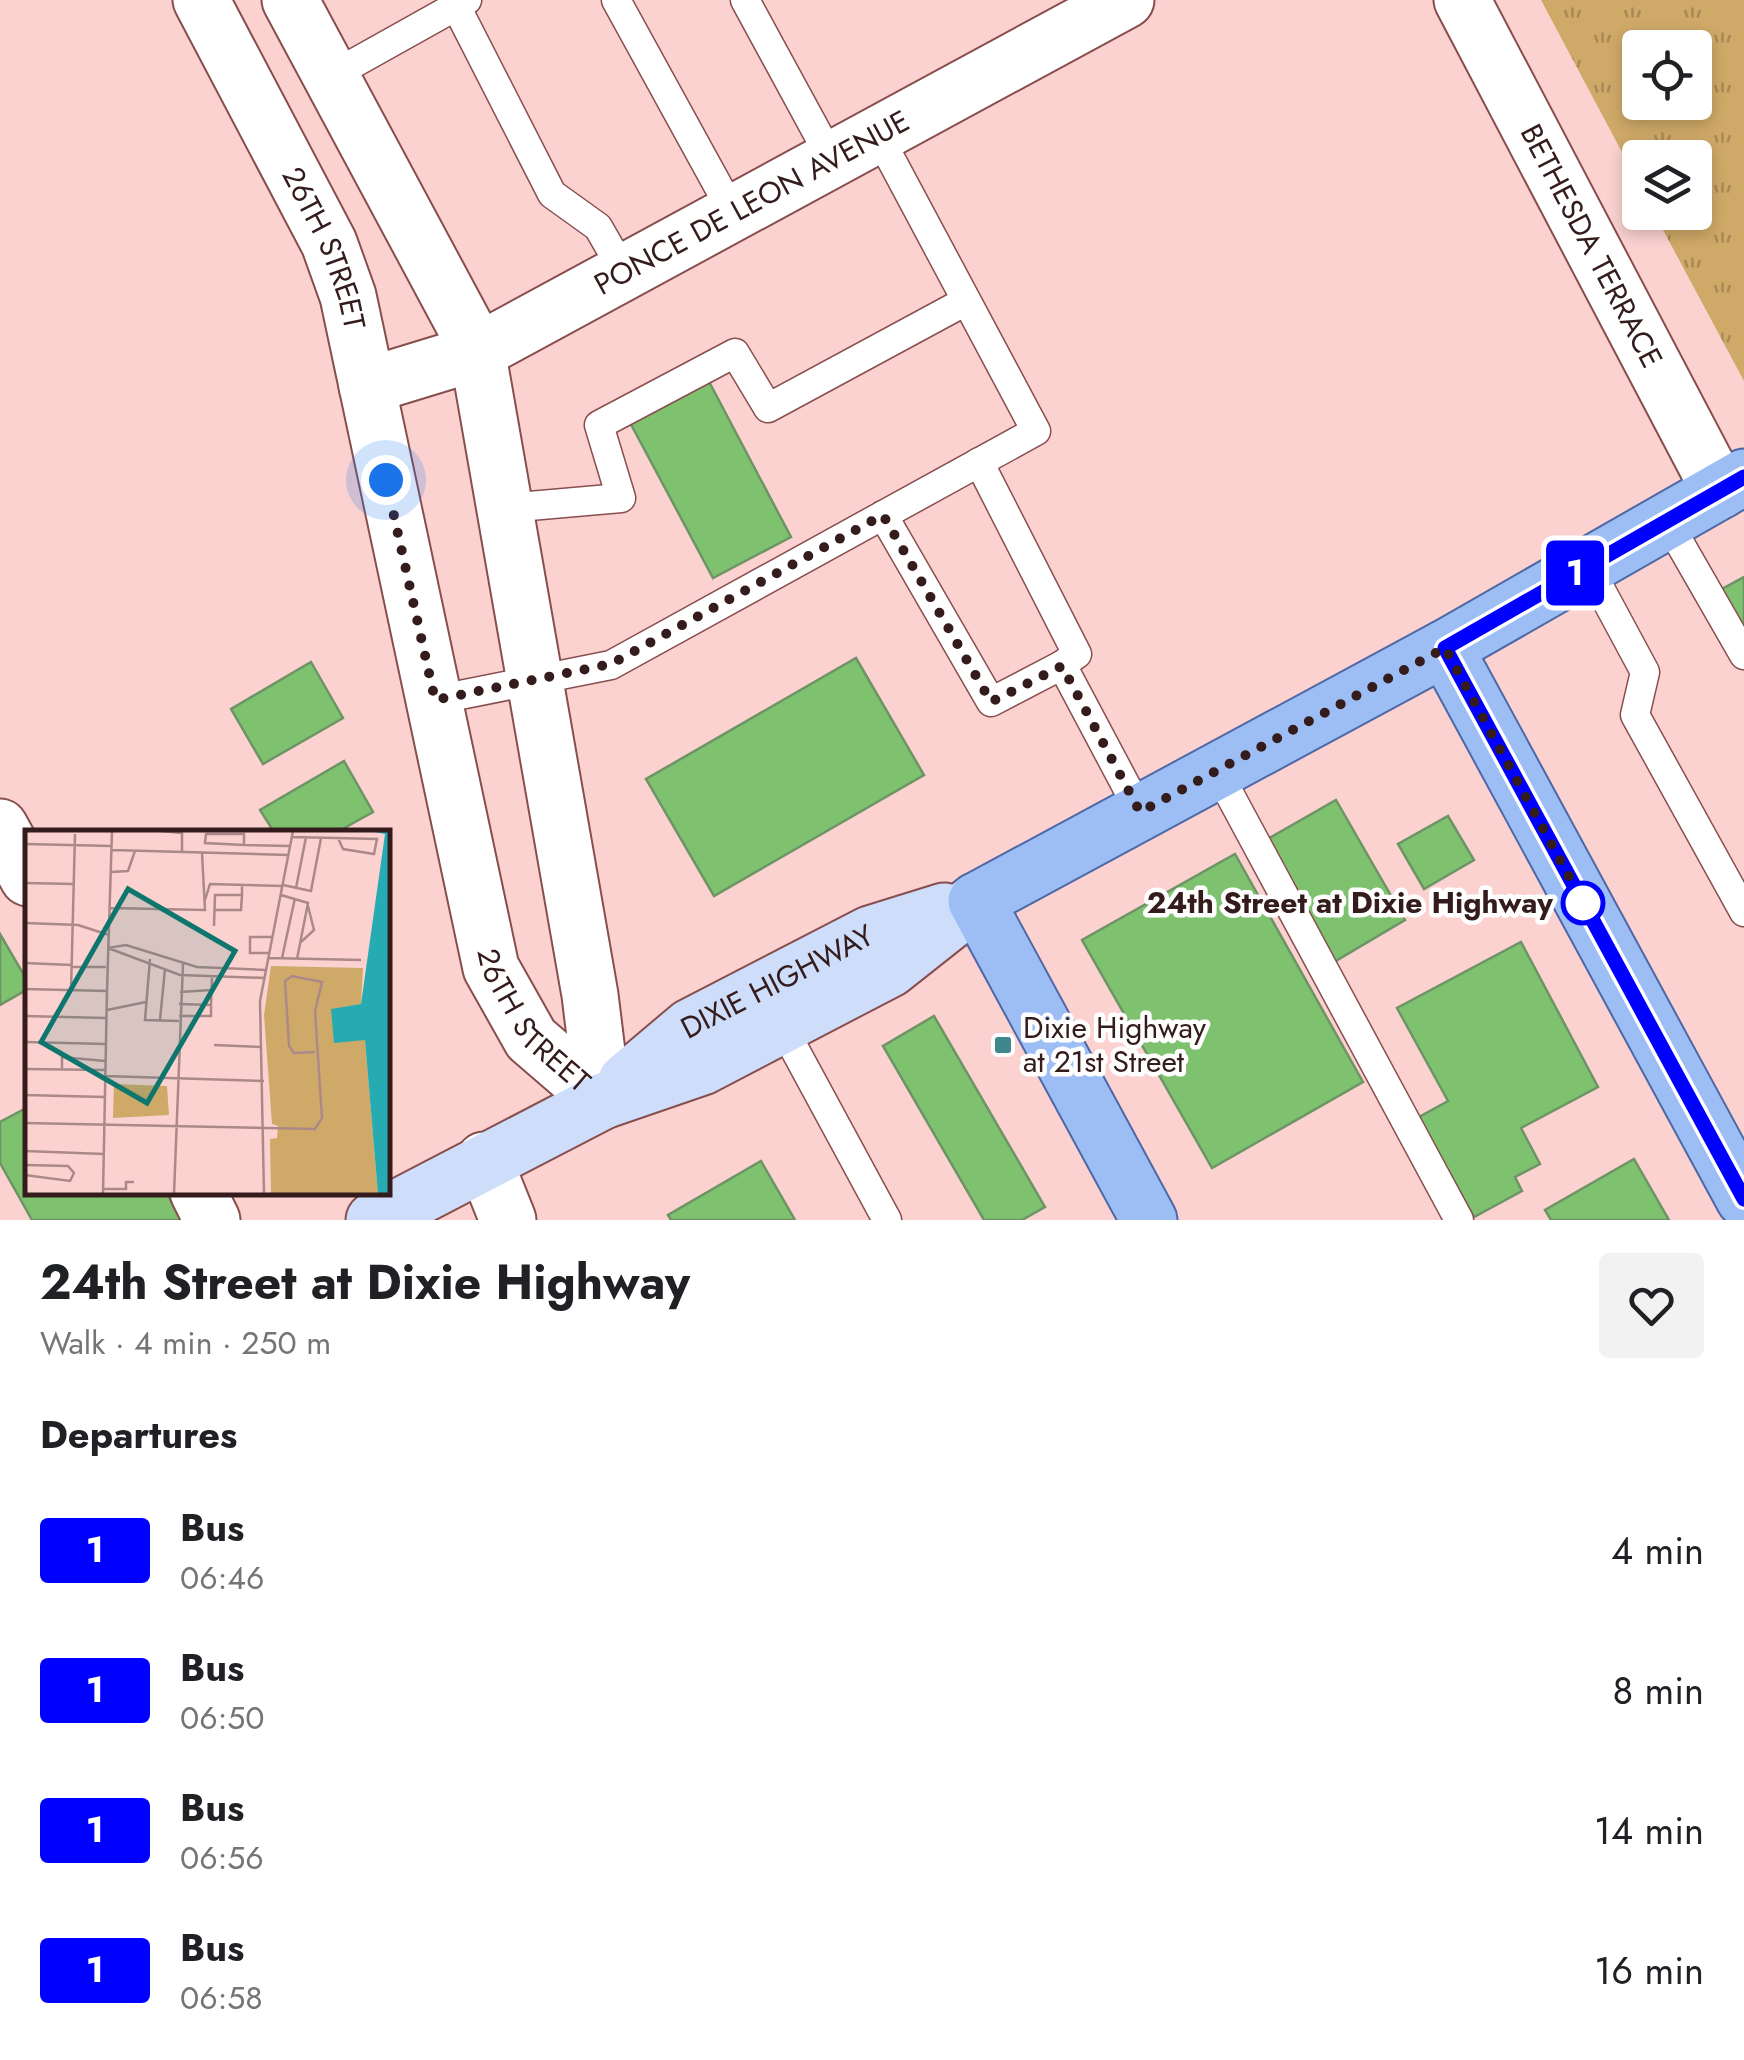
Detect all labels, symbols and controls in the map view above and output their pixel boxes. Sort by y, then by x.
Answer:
map controls [1622,30,1712,230]
button: locate [1622,30,1712,120]
street label: PONCE DE LEON AVENUE [586,99,917,305]
street label: BETHESDA TERRACE [1510,116,1674,375]
button: layers [1622,140,1712,230]
street label: 26TH STREET [272,159,377,333]
your location [361,455,411,505]
line badge: 1 [1542,540,1608,606]
text: 1 [1566,548,1584,598]
inset map [25,830,390,1195]
place label: 24th Street at Dixie Highway [1147,881,1553,924]
marker: 24th Street at Dixie Highway [1562,882,1604,924]
street label: DIXIE HIGHWAY [673,914,881,1049]
street label: 26TH STREET [466,944,600,1102]
place label: Dixie Highway at 21st Street [1023,1006,1207,1083]
marker: Dixie Highway at 21st Street [992,1034,1014,1056]
text: 24th Street at Dixie Highway [40,1248,690,1317]
button: heart [1599,1253,1704,1358]
text: Walk · 4 min · 250 m [40,1320,331,1366]
text: Departures [40,1407,237,1462]
text: Bus [180,1500,244,1555]
text: 4 min [1611,1523,1704,1578]
text: 1 [86,1525,104,1575]
text: 06:46 [180,1555,264,1601]
text: Bus [180,1640,244,1695]
text: 8 min [1612,1663,1704,1718]
text: 1 [86,1665,104,1715]
text: 06:50 [180,1695,264,1741]
text: Bus [180,1780,244,1835]
text: 14 min [1594,1803,1704,1858]
text: 1 [86,1805,104,1855]
text: 06:56 [180,1835,264,1881]
text: Bus [180,1920,244,1975]
text: 16 min [1594,1943,1704,1998]
text: 1 [86,1945,104,1995]
text: 06:58 [180,1975,263,2021]

